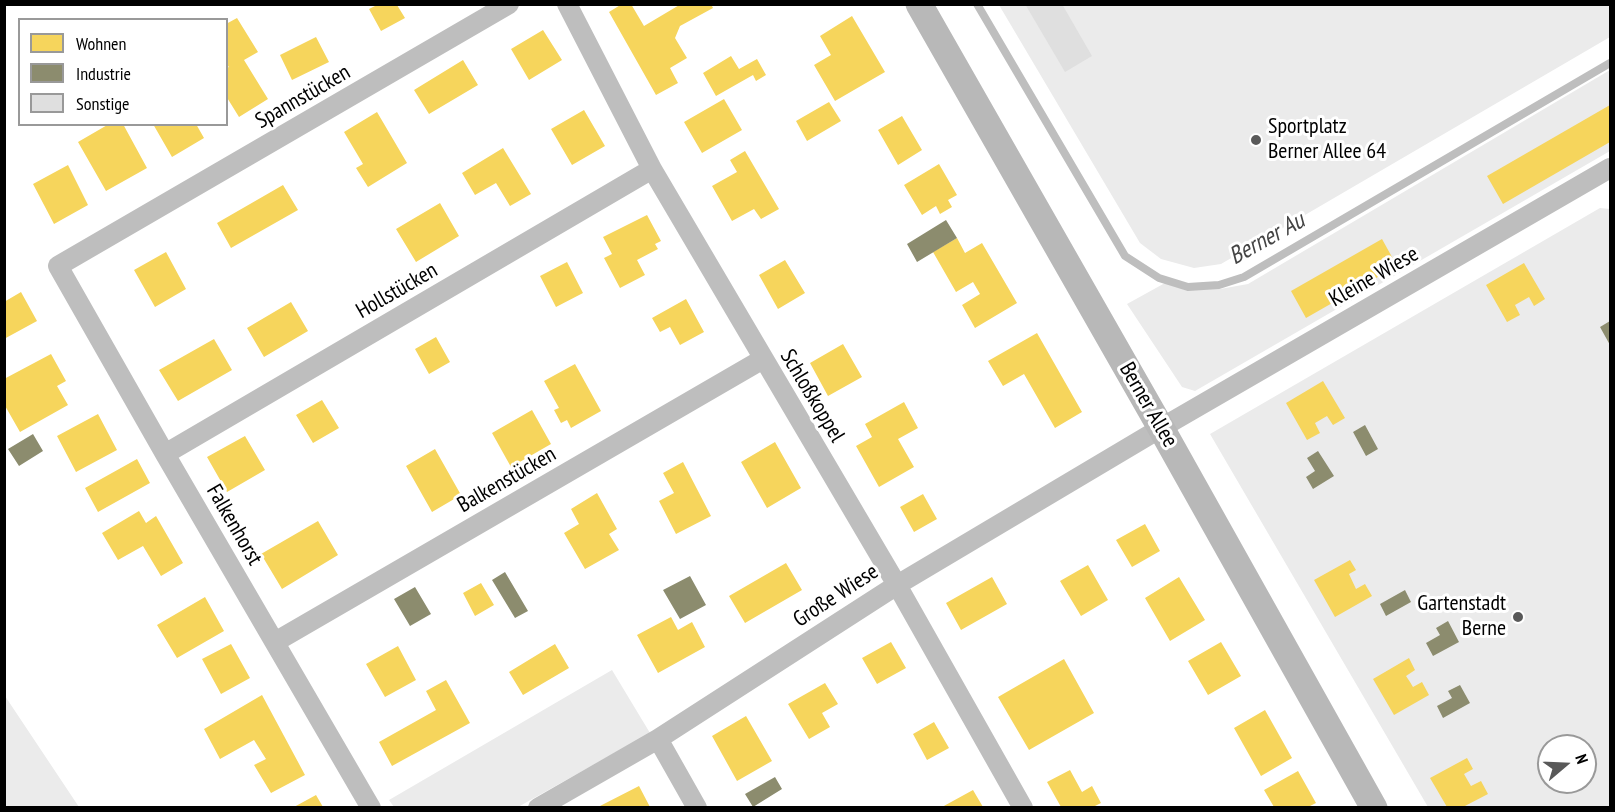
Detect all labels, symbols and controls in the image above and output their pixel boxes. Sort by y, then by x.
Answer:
legend [18,18,228,126]
text: Wohnen [76,32,126,55]
street label: Spannstücken [251,59,355,135]
text: Industrie [76,62,131,85]
text: Sonstige [76,92,130,115]
place label: Sportplatz Berner Allee 64 [1268,114,1386,166]
marker: Sportplatz Berner Allee 64 [1249,133,1263,147]
water label: Berner Au [1224,207,1310,271]
street label: Kleine Wiese [1325,241,1423,313]
street label: Hollstücken [352,257,442,325]
street label: Schloßkoppel [774,345,850,447]
street label: Berner Allee [1113,358,1183,452]
street label: Balkenstücken [453,441,561,519]
street label: Falkenhorst [200,480,268,570]
street label: Große Wiese [789,559,883,633]
place label: Gartenstadt Berne [1417,591,1506,642]
marker: Gartenstadt Berne [1511,610,1525,624]
north arrow [1537,734,1597,794]
text: N [1571,751,1593,766]

